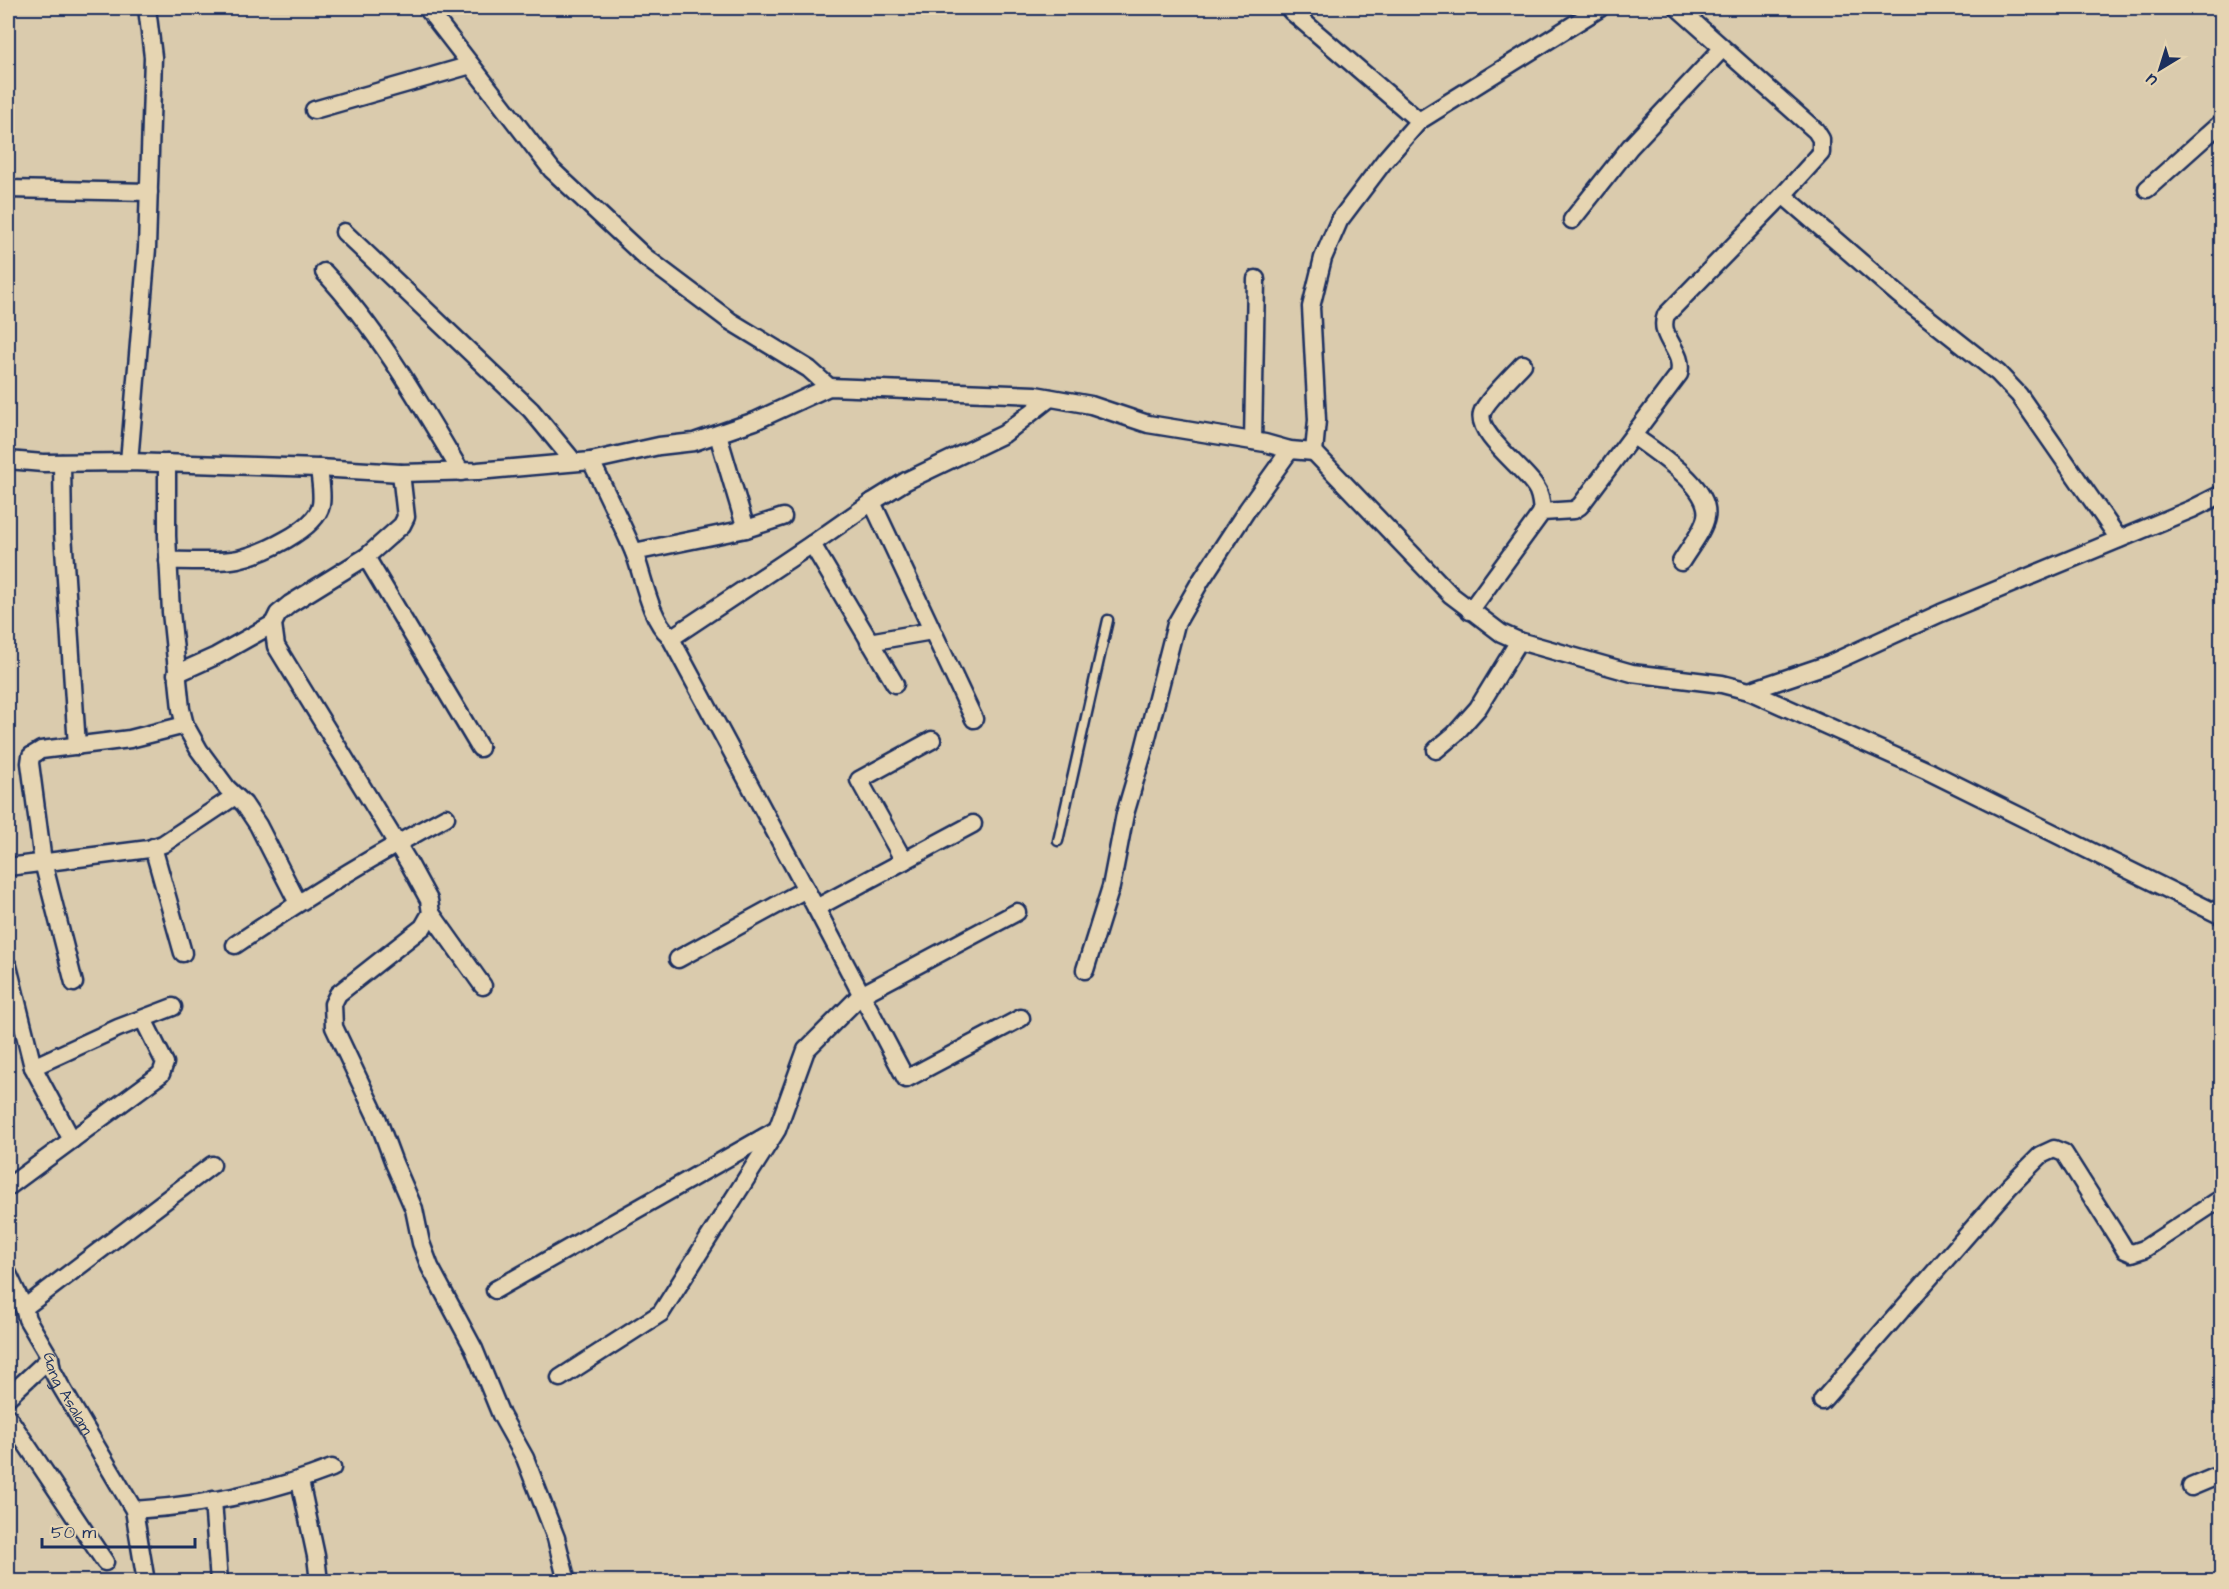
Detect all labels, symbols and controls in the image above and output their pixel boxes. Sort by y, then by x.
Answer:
north arrow [2130,39,2190,99]
text: U [2141,69,2162,91]
street label: Gang Asalam [37,1347,98,1440]
scale bar [42,1511,195,1549]
text: 50 m [51,1520,96,1545]

